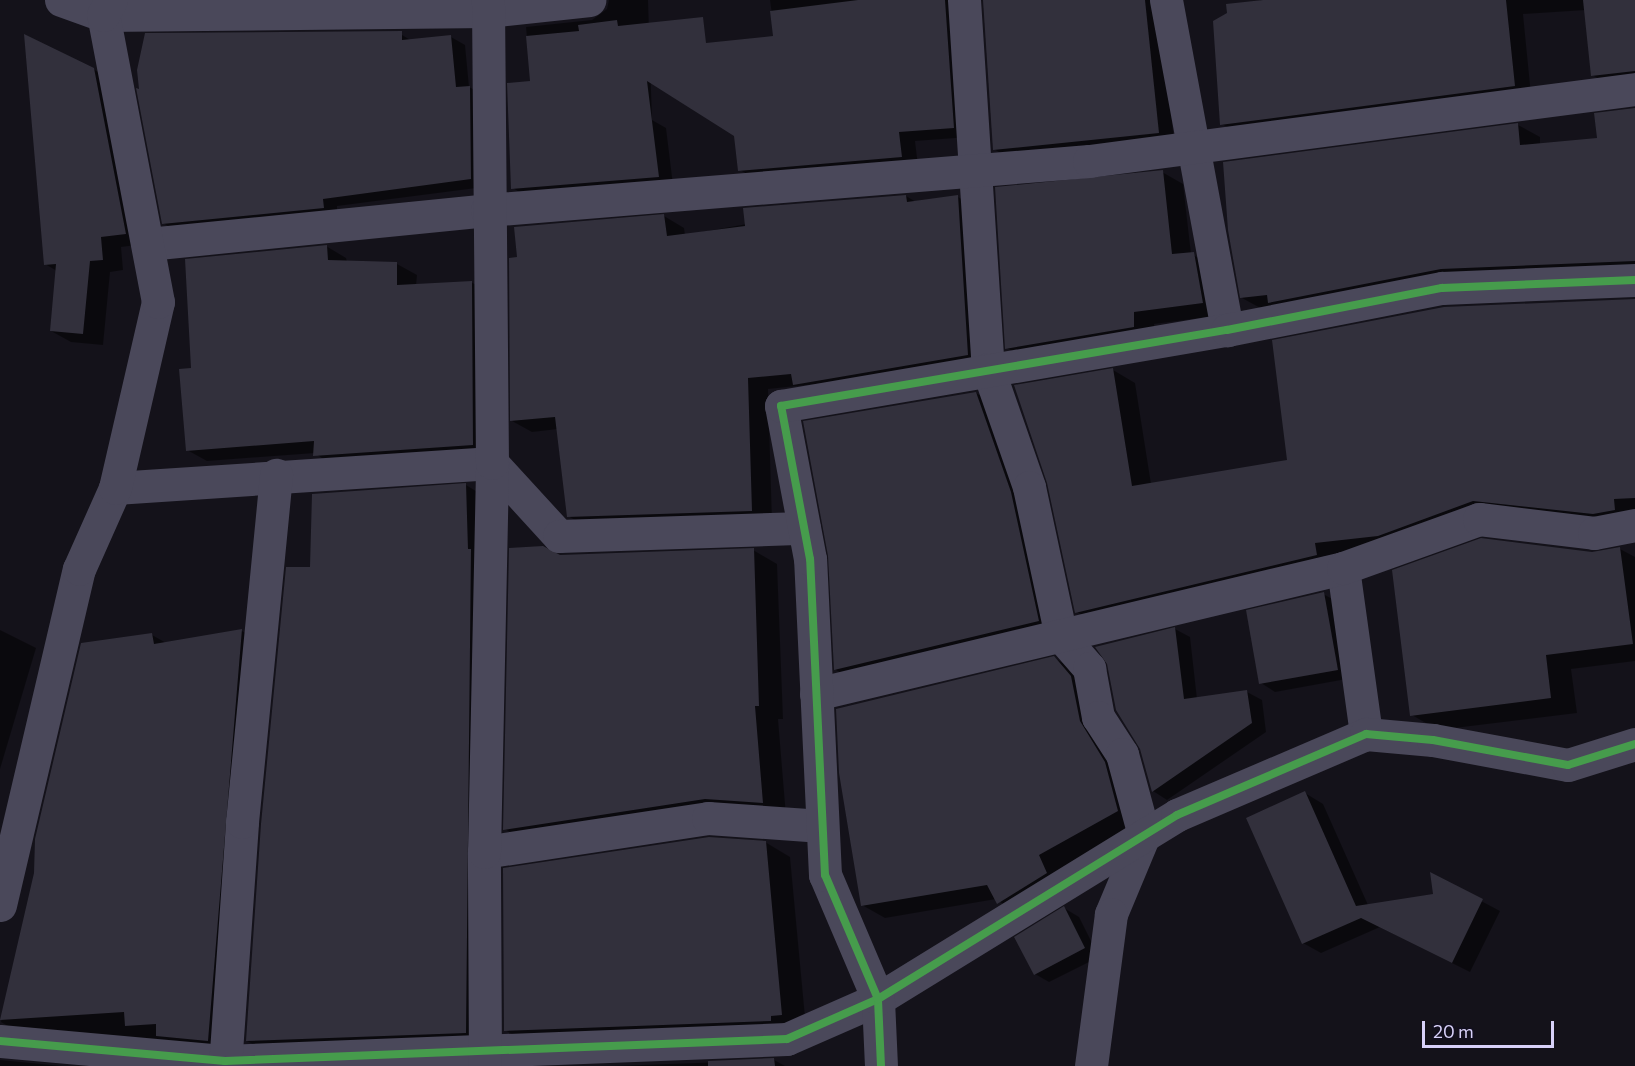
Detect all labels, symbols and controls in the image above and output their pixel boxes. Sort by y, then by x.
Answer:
scale bar [1425,1009,1557,1047]
text: 20 m [1433,1020,1474,1042]

